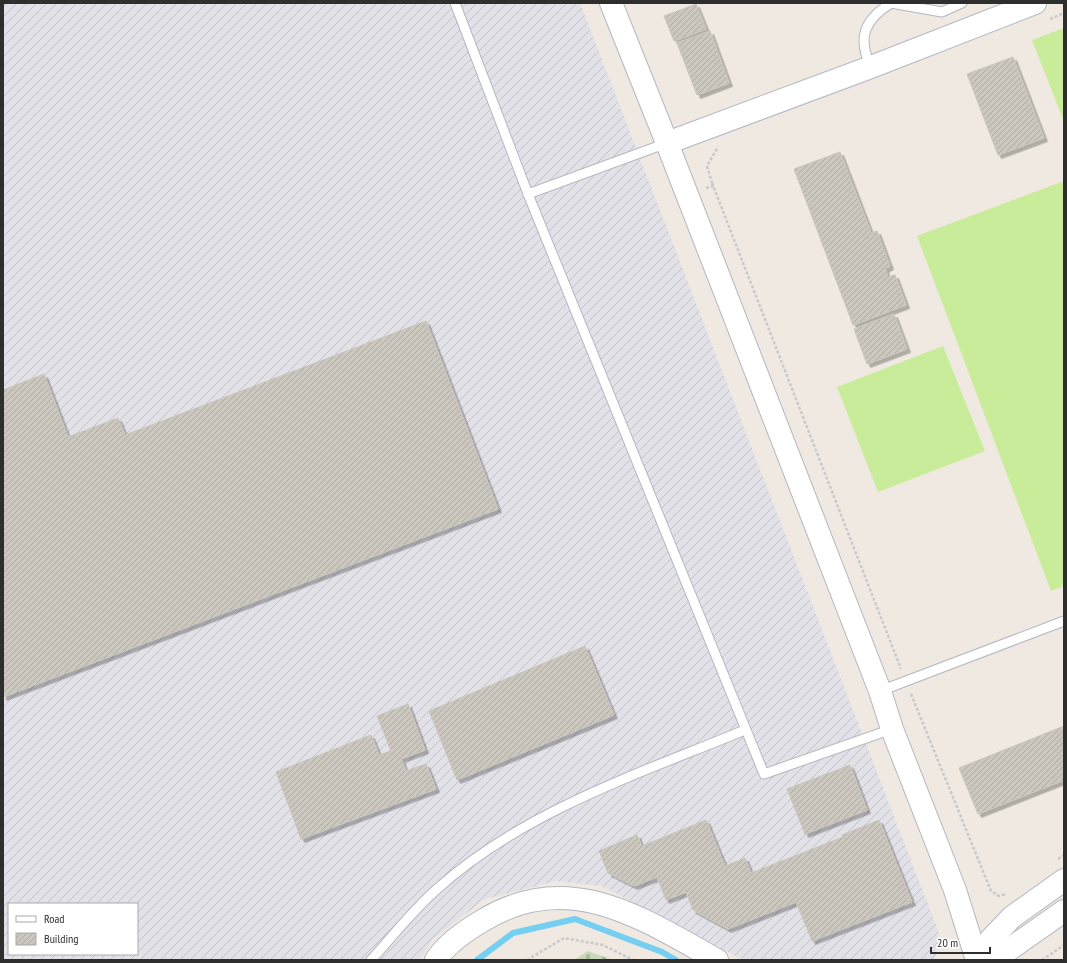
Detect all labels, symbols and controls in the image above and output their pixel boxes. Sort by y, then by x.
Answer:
legend [8,903,138,955]
text: Road [44,911,64,926]
scale bar [931,929,990,955]
text: Building [44,931,79,946]
text: 20 m [937,935,958,950]

